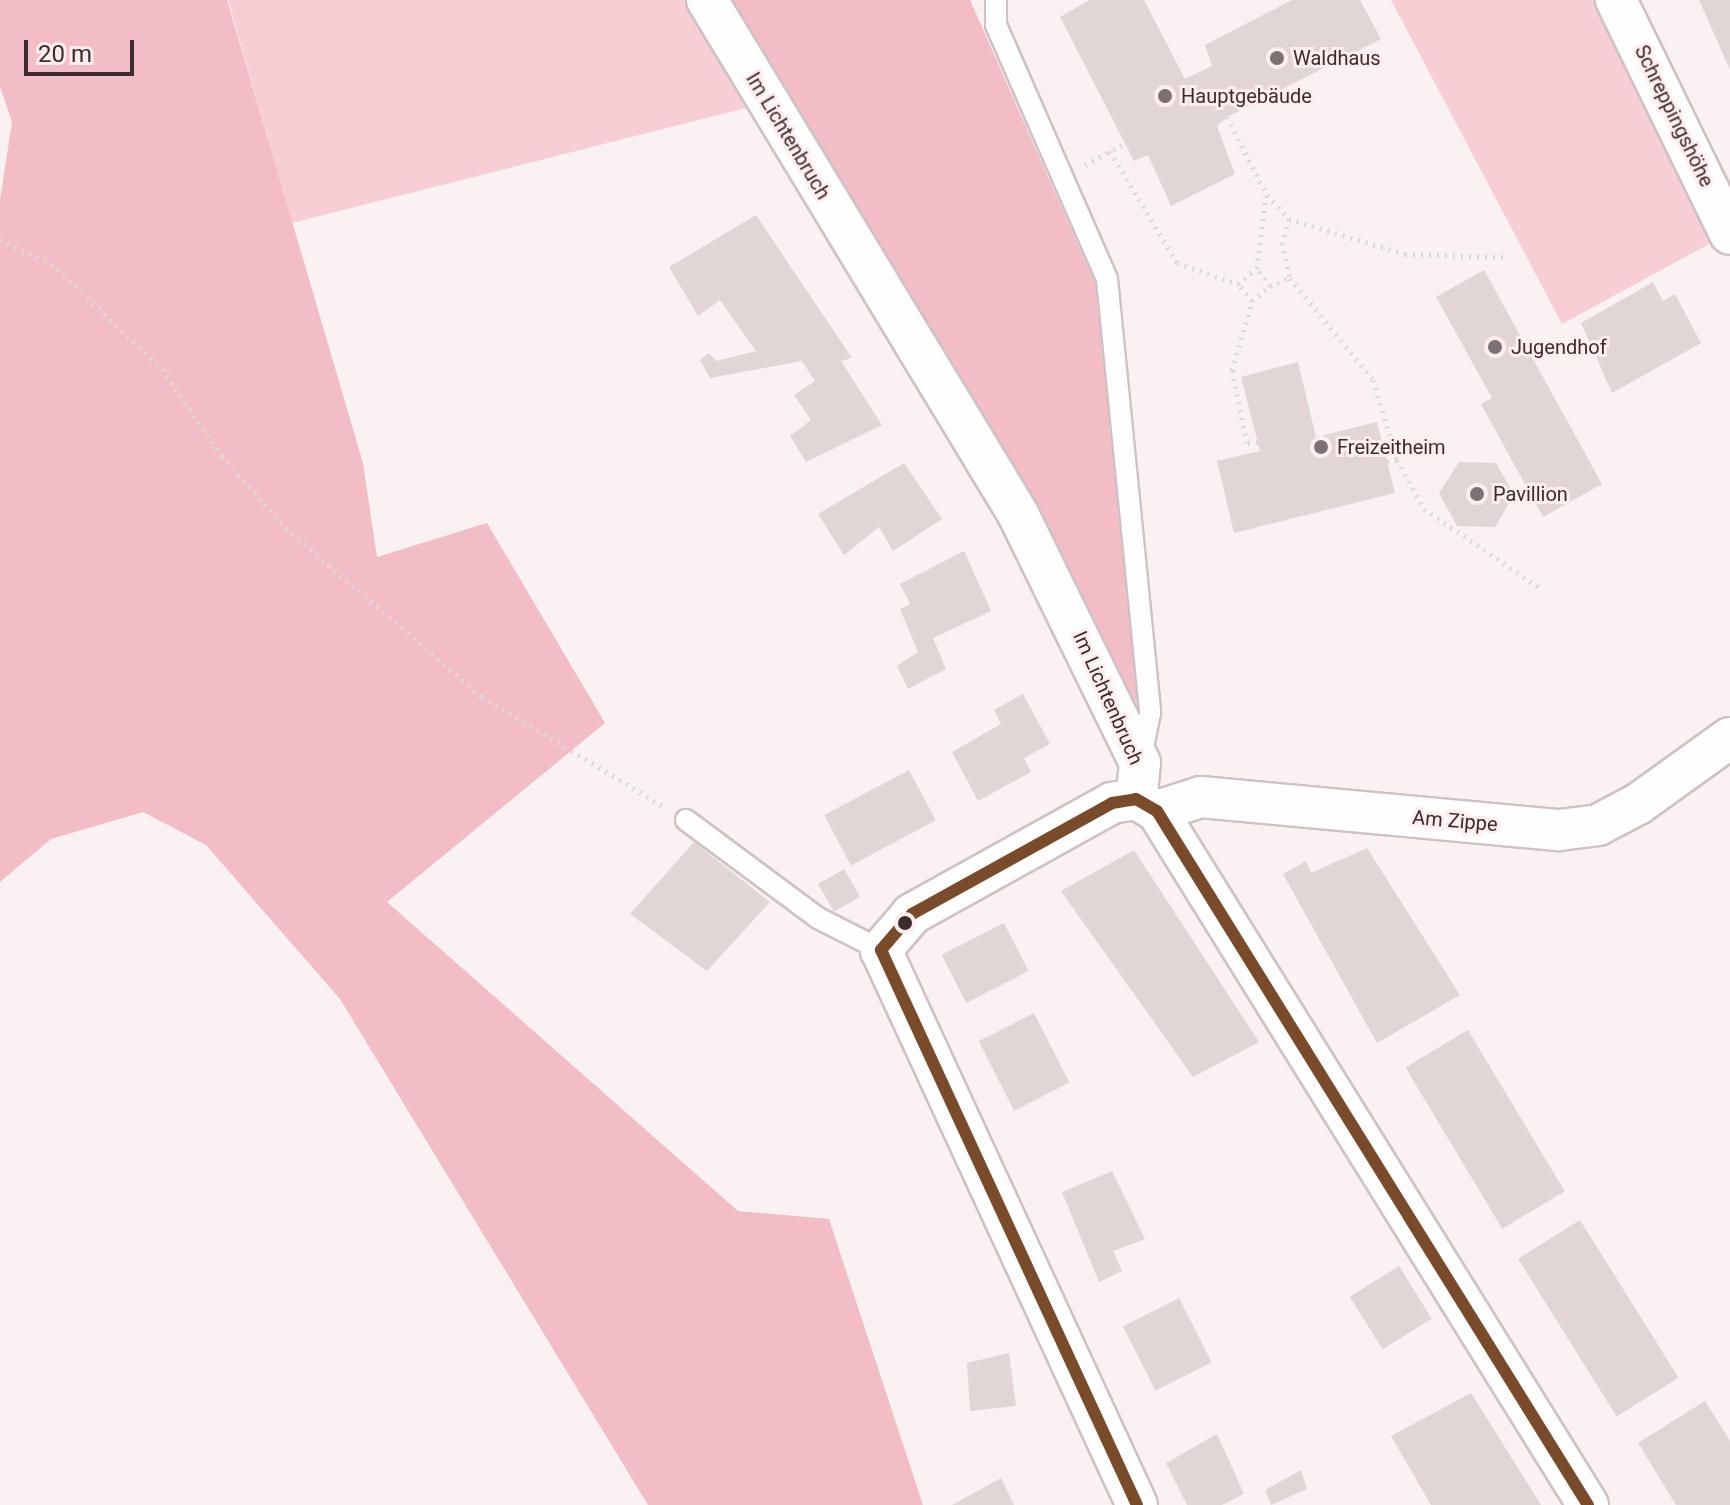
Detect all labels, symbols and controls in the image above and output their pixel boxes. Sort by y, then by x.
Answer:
scale bar [28,24,138,74]
text: 20 m [38,40,92,68]
street label: Schreppingshöhe [1629,41,1719,191]
place label: Waldhaus [1293,46,1381,70]
marker: Waldhaus [1268,49,1286,67]
street label: Im Lichtenbruch [741,68,835,204]
place label: Hauptgebäude [1181,84,1312,108]
marker: Hauptgebäude [1156,87,1174,105]
place label: Jugendhof [1511,335,1607,359]
marker: Jugendhof [1486,338,1504,356]
place label: Freizeitheim [1337,435,1446,459]
marker: Freizeitheim [1312,438,1330,456]
place label: Pavillion [1493,482,1568,506]
marker: Pavillion [1468,485,1486,503]
street label: Im Lichtenbruch [1068,627,1148,769]
street label: Am Zippe [1411,805,1499,837]
unlabelled marker [897,915,913,931]

